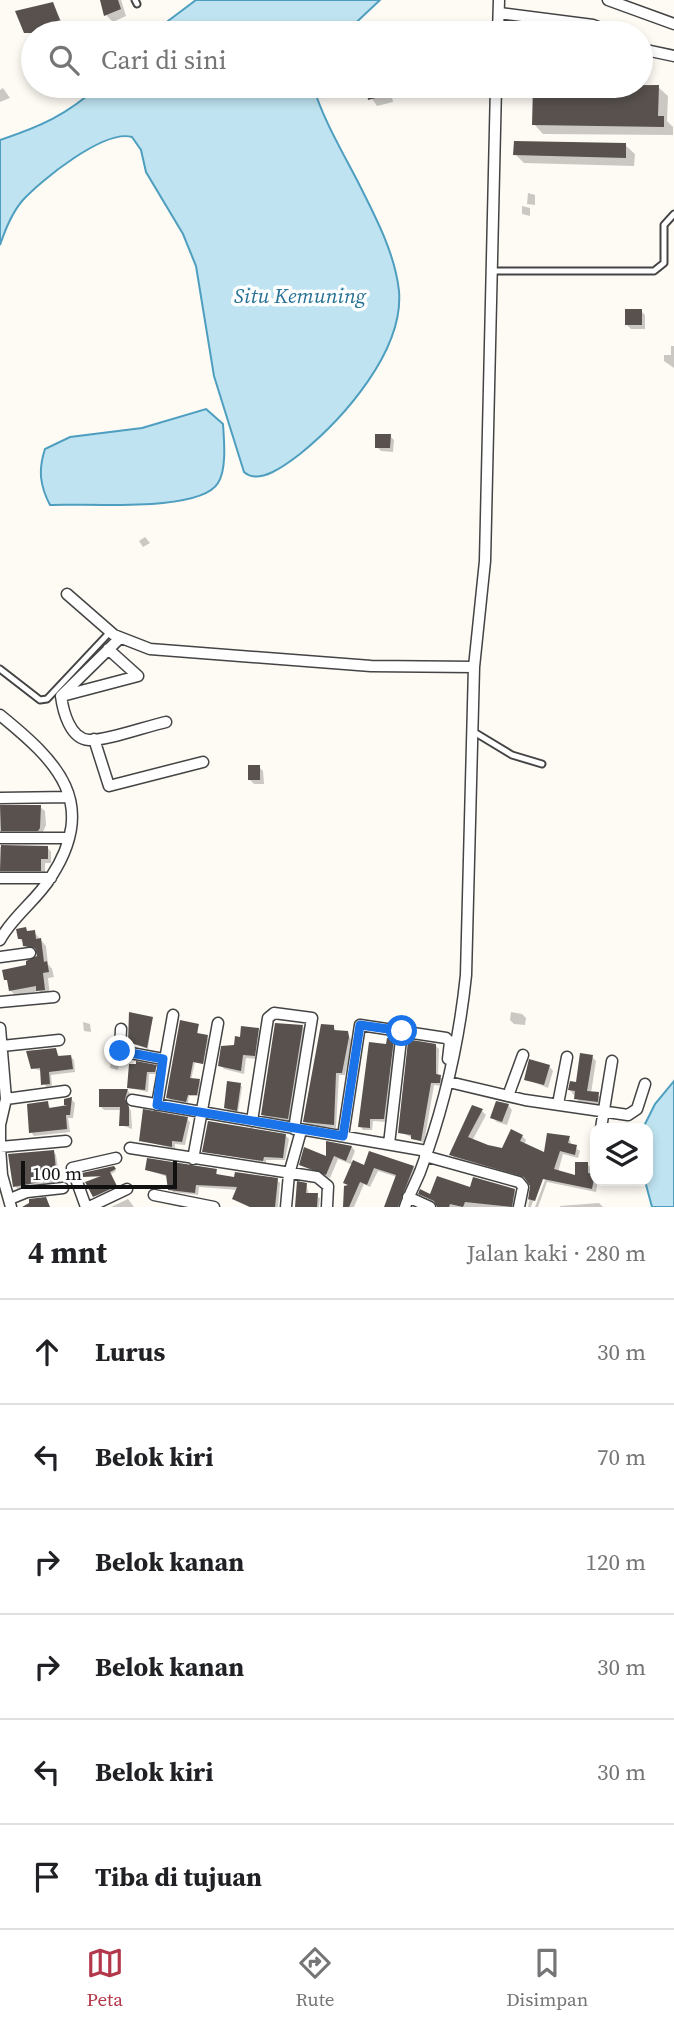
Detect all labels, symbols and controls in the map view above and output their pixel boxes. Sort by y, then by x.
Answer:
search box [21,21,653,98]
icon: search [45,41,83,79]
text: Cari di sini [101,42,226,78]
water label: Situ Kemuning [234,281,367,310]
route start [386,1015,417,1046]
route end [104,1035,135,1066]
map controls [590,1123,653,1186]
button: layers [590,1123,653,1186]
scale bar [21,1158,177,1190]
text: 100 m [32,1160,82,1186]
text: 4 mnt [28,1232,107,1273]
text: Jalan kaki · 280 m [467,1237,646,1269]
icon: ahead [28,1333,66,1371]
text: Lurus [95,1334,165,1370]
text: 30 m [597,1336,646,1368]
icon: left [28,1438,66,1476]
text: Belok kiri [95,1439,213,1475]
text: 70 m [597,1441,646,1473]
icon: right [28,1543,66,1581]
text: Belok kanan [95,1544,244,1580]
text: 120 m [585,1546,646,1578]
icon: right [28,1648,66,1686]
text: Belok kanan [95,1649,244,1685]
text: 30 m [597,1651,646,1683]
icon: left [28,1753,66,1791]
text: Belok kiri [95,1754,213,1790]
text: 30 m [597,1756,646,1788]
icon: arrive [28,1858,66,1896]
text: Tiba di tujuan [95,1859,262,1895]
tab: Peta [86,1944,124,2012]
tab: Rute [295,1944,335,2012]
tab: Disimpan [506,1944,588,2012]

